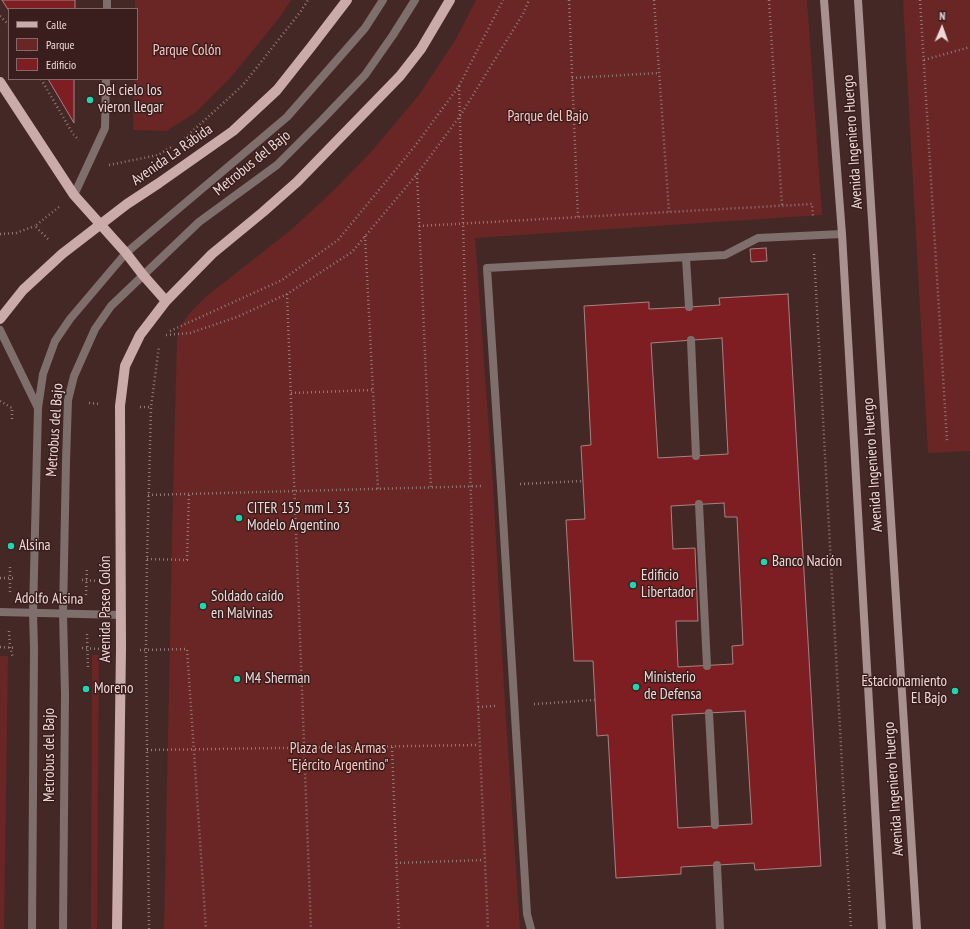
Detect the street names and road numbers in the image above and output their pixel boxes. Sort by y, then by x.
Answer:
street label: Avenida Ingeniero Huergo [839,74,867,210]
street label: Avenida La Rábida [128,120,216,190]
street label: Metrobus del Bajo [210,126,294,200]
street label: Metrobus del Bajo [43,383,67,477]
street label: Avenida Ingeniero Huergo [859,397,887,533]
street label: Avenida Paseo Colón [97,556,115,662]
street label: Adolfo Alsina [15,589,83,609]
street label: Metrobus del Bajo [41,708,59,802]
street label: Avenida Ingeniero Huergo [880,721,908,857]

